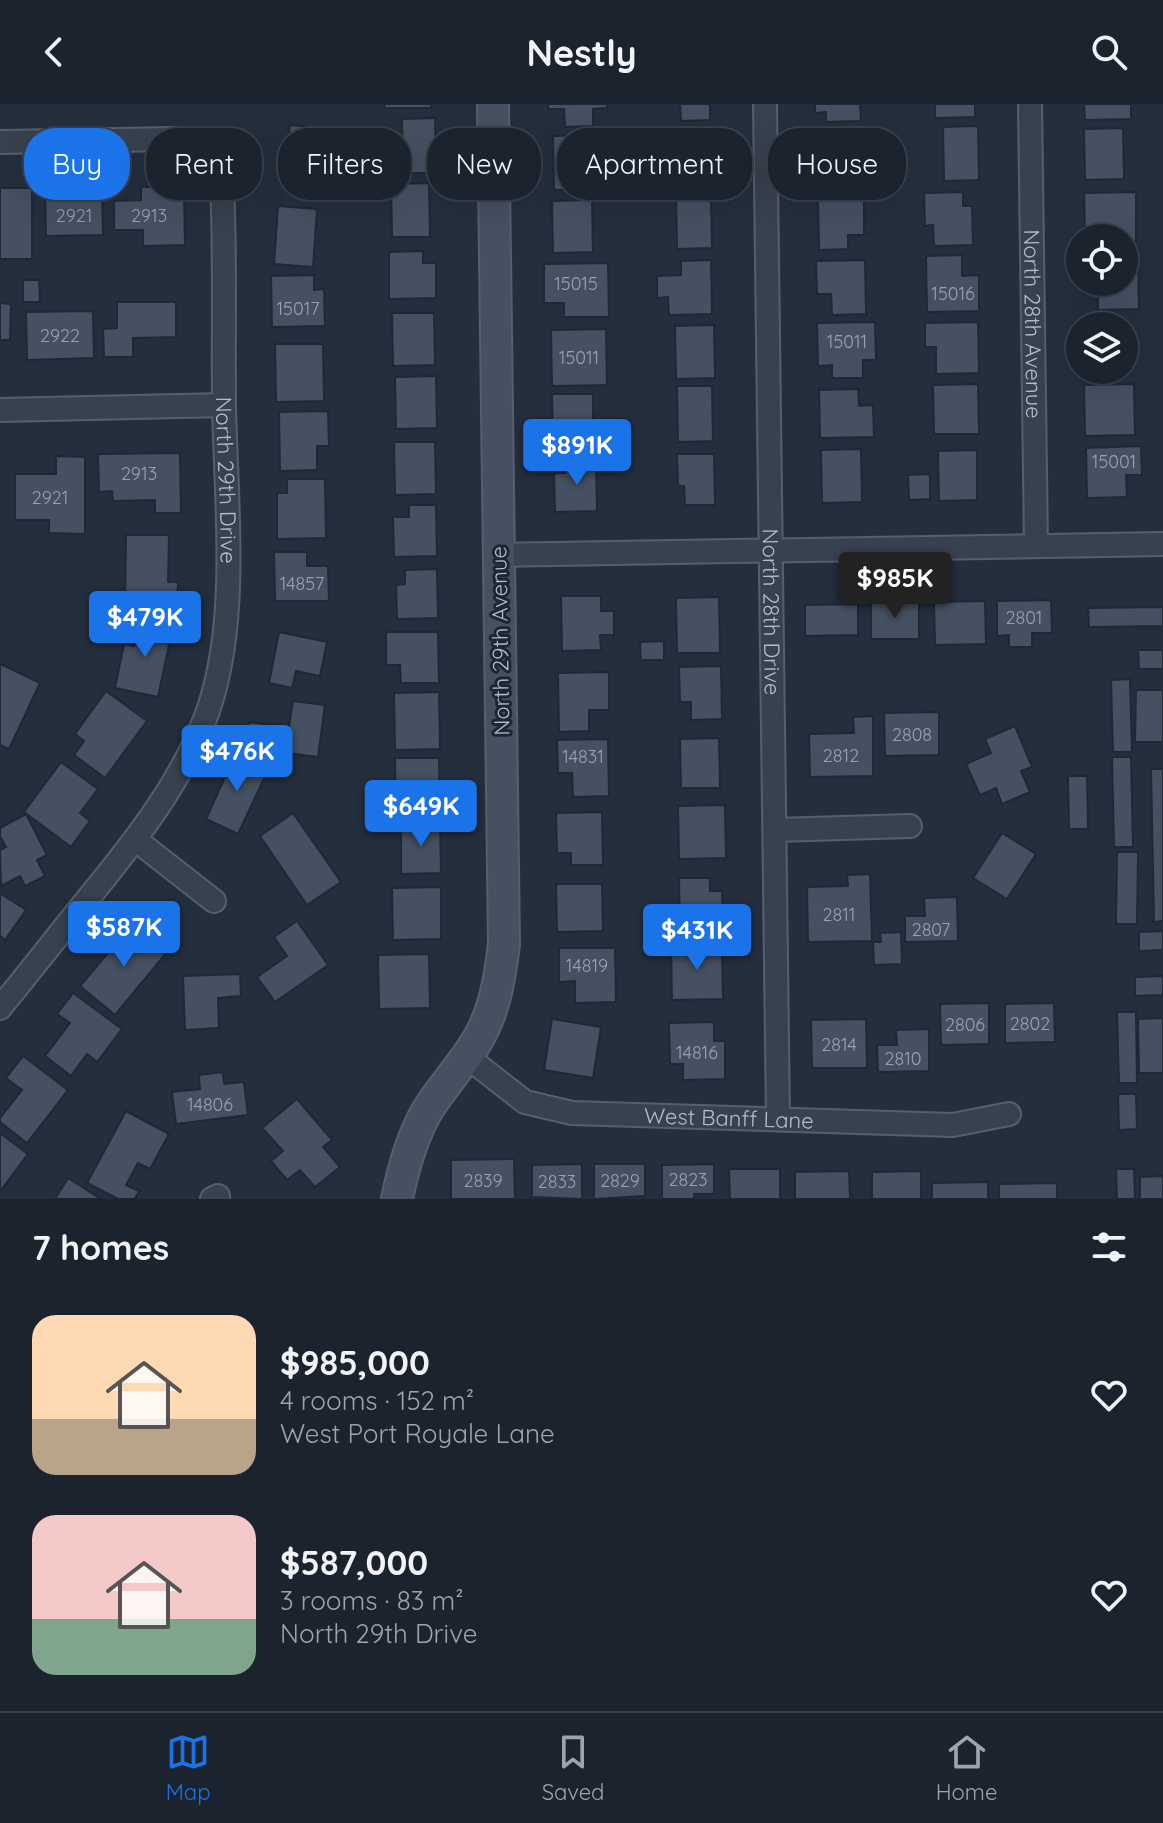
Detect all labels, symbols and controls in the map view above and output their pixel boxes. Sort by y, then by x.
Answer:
icon: back [32,30,76,74]
text: Nestly [526,30,637,75]
icon: search [1087,30,1131,74]
chip: Buy [24,128,130,200]
chip: Rent [146,128,262,200]
chip: Filters [278,128,411,200]
chip: New [427,128,541,200]
chip: Apartment [557,128,752,200]
chip: House [768,128,906,200]
house number: 2921 [56,204,92,227]
house number: 2913 [131,204,167,227]
map controls [1066,224,1138,384]
button: locate [1066,224,1138,296]
street label: North 28th Avenue [1018,229,1048,419]
house number: 15015 [554,272,598,295]
house number: 15016 [931,282,975,305]
house number: 15017 [276,297,320,320]
button: layers [1066,312,1138,384]
house number: 2922 [40,324,80,347]
house number: 15011 [827,330,867,353]
house number: 15011 [559,346,599,369]
street label: North 29th Drive [210,396,243,564]
pin: $891K [521,419,633,487]
text: $891K [541,428,613,461]
house number: 15001 [1092,450,1136,473]
house number: 2913 [121,462,157,485]
house number: 2921 [32,486,68,509]
street label: North 28th Drive [756,528,787,696]
street label: North 29th Avenue [484,546,516,736]
pin: $985K [839,552,951,620]
text: $985K [857,561,933,594]
house number: 14857 [280,572,324,595]
pin: $479K [89,591,201,659]
text: $479K [107,600,183,633]
house number: 2801 [1005,606,1043,629]
house number: 2808 [892,723,932,746]
pin: $476K [181,725,293,793]
text: $476K [200,734,274,767]
house number: 2812 [823,744,859,767]
house number: 14831 [562,745,604,768]
pin: $649K [365,780,477,848]
text: $649K [383,789,459,822]
pin: $587K [68,901,180,969]
house number: 2811 [822,903,856,926]
pin: $431K [641,904,753,972]
text: $587K [86,910,162,943]
text: $431K [661,913,733,946]
house number: 2807 [912,918,950,941]
house number: 14819 [566,954,608,977]
house number: 2802 [1010,1012,1050,1035]
house number: 2806 [945,1013,985,1036]
house number: 2814 [821,1033,857,1056]
house number: 14816 [676,1041,718,1064]
house number: 2810 [884,1047,922,1070]
house number: 14806 [187,1093,233,1116]
street label: West Banff Lane [644,1101,814,1135]
house number: 2823 [668,1168,708,1191]
house number: 2839 [463,1169,503,1192]
house number: 2829 [600,1169,640,1192]
house number: 2833 [538,1170,576,1193]
icon: filters [1087,1225,1131,1269]
text: 7 homes [32,1226,169,1269]
text: $985,000 [280,1341,430,1384]
icon: home [96,1347,192,1443]
icon: heart [1087,1373,1131,1417]
text: 4 rooms · 152 m² [280,1384,474,1417]
text: West Port Royale Lane [280,1417,555,1450]
text: $587,000 [280,1541,428,1584]
icon: home [96,1547,192,1643]
icon: heart [1087,1573,1131,1617]
text: 3 rooms · 83 m² [280,1584,463,1617]
text: North 29th Drive [280,1617,478,1650]
tab: Map [166,1730,210,1806]
tab: Saved [542,1730,604,1806]
tab: Home [936,1730,997,1806]

